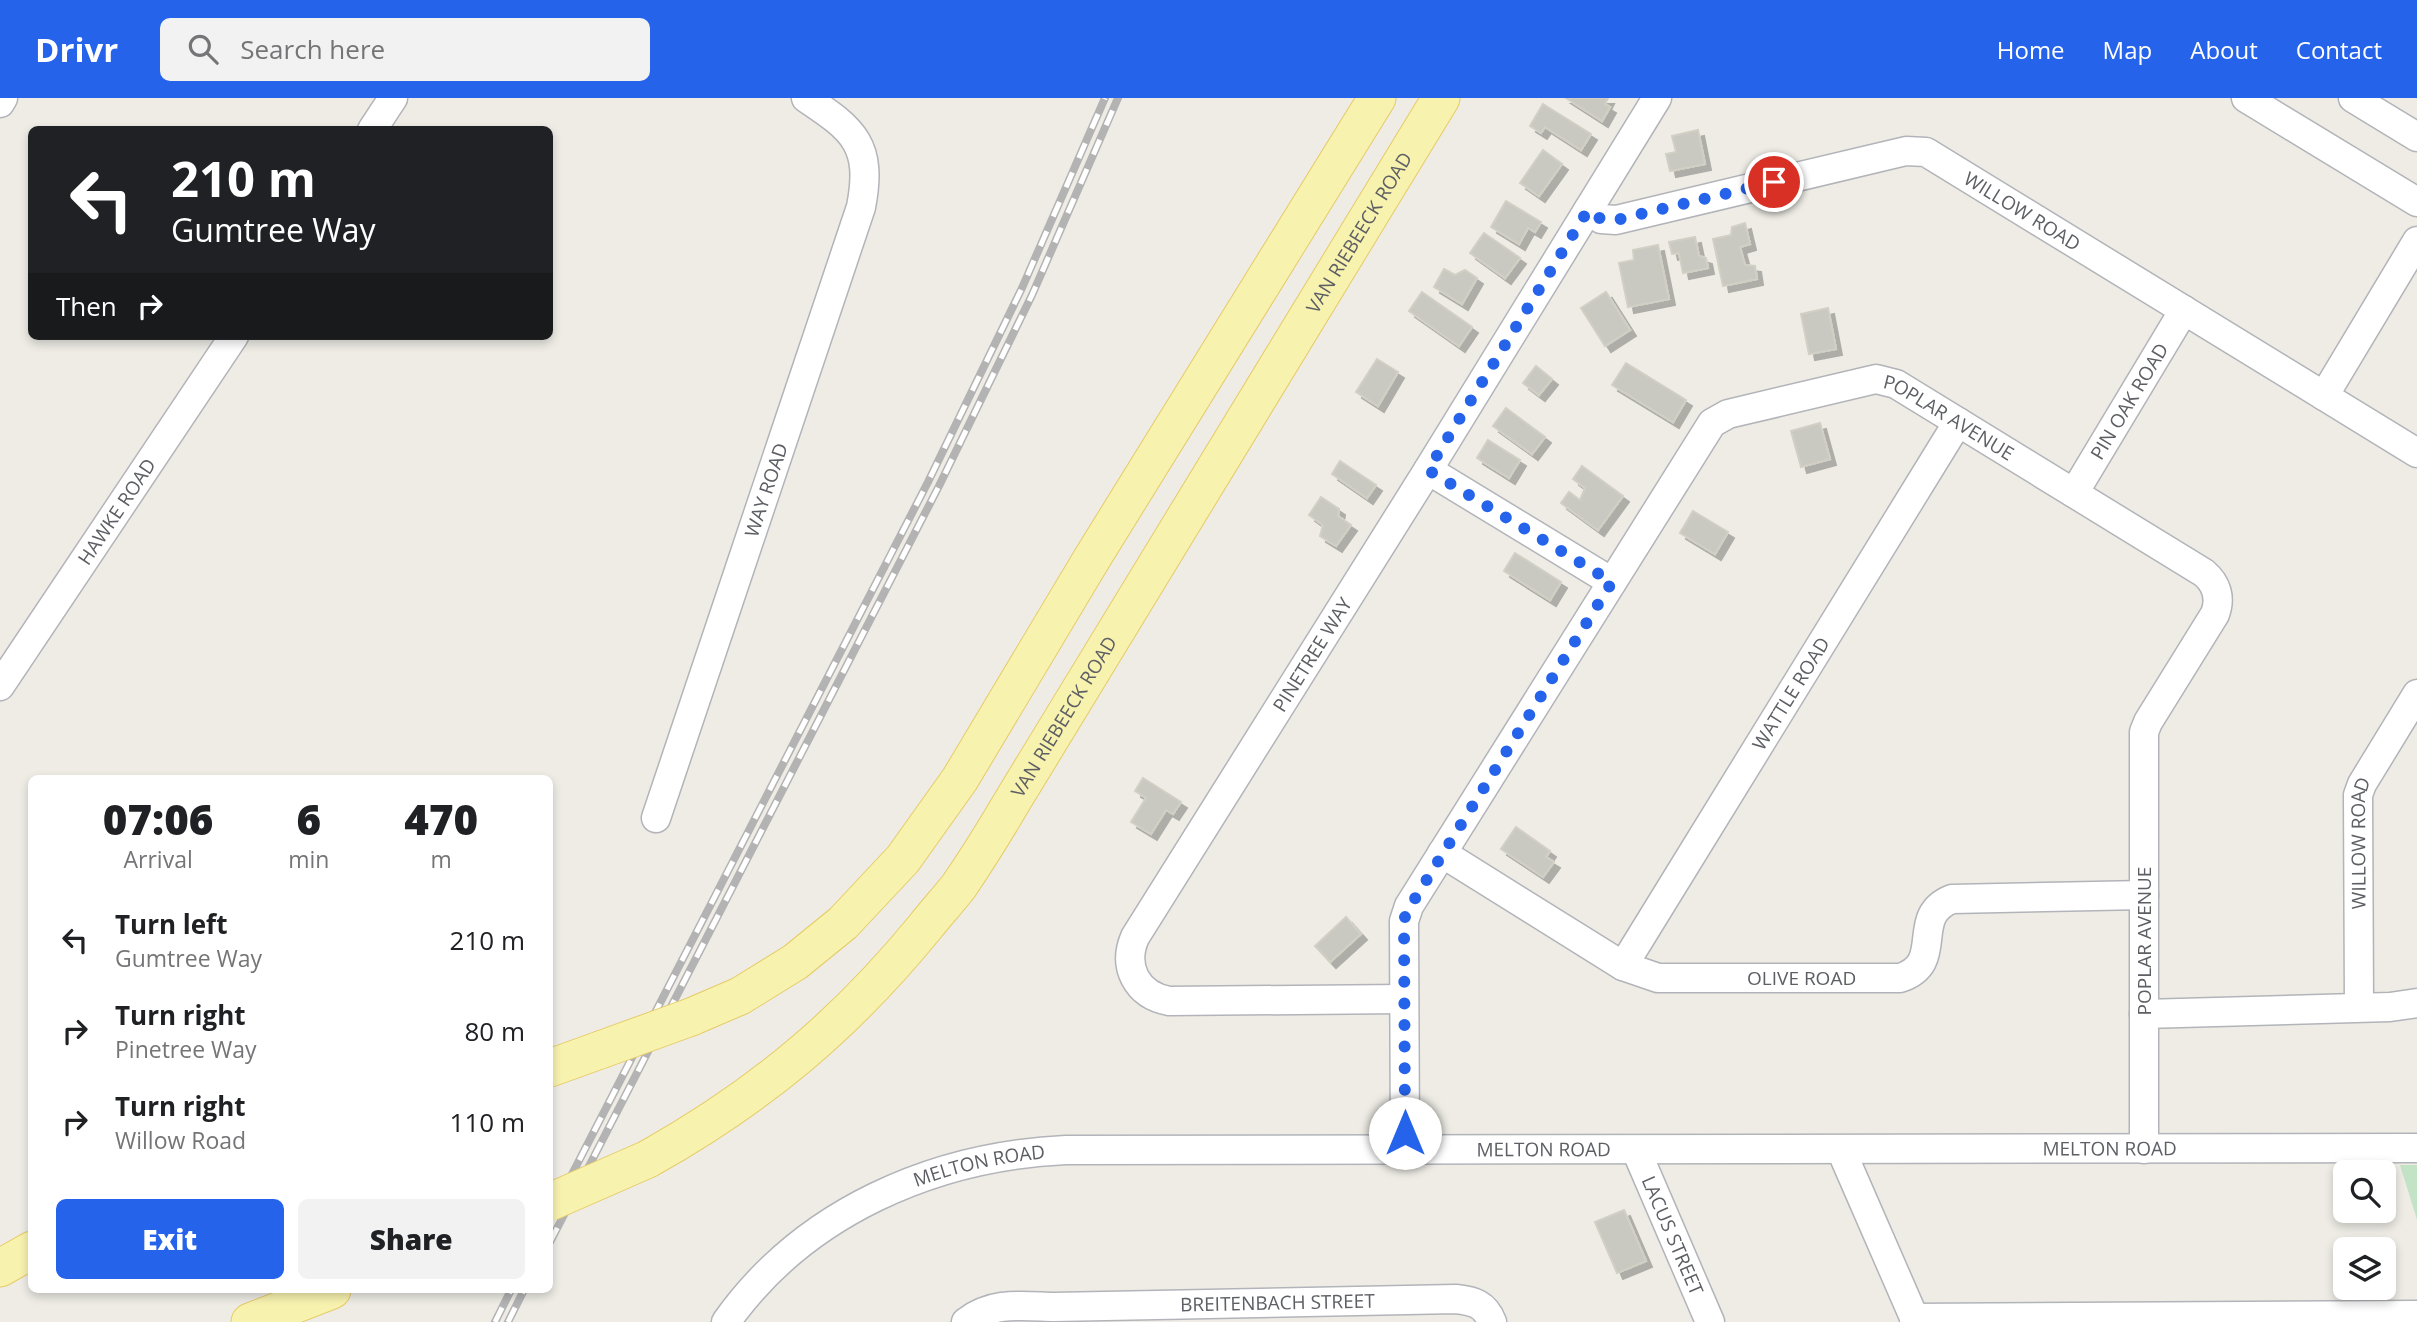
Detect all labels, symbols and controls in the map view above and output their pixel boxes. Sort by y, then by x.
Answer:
search box [160,18,650,81]
text: Drivr [35,27,118,72]
icon: search [184,30,222,68]
text: Search here [240,31,385,67]
text: Home [1997,33,2065,66]
text: Map [2103,33,2152,66]
text: About [2190,33,2258,66]
text: Contact [2296,33,2382,66]
text: 210 m [171,145,316,211]
street label: VAN RIEBEECK ROAD [1300,147,1418,318]
pin [1744,152,1804,212]
icon: left [56,154,147,245]
icon: arrive [1755,163,1793,201]
street label: WILLOW ROAD [1959,165,2086,257]
text: Gumtree Way [171,208,376,251]
icon: right [131,287,169,325]
text: Then [56,288,117,324]
street label: PIN OAK ROAD [2084,338,2174,464]
street label: POPLAR AVENUE [1881,368,2019,466]
street label: WAY ROAD [738,440,794,540]
street label: HAWKE ROAD [72,453,162,570]
street label: PINETREE WAY [1267,592,1358,717]
street label: VAN RIEBEECK ROAD [1005,631,1123,802]
street label: WATTLE ROAD [1746,632,1835,755]
street label: WILLOW ROAD [2345,774,2376,909]
text: 07:06 [103,790,213,847]
text: 6 [297,790,321,847]
text: 470 [404,790,478,847]
text: Arrival [124,843,193,875]
text: min [288,843,329,875]
text: m [431,843,452,875]
street label: POPLAR AVENUE [2131,867,2157,1015]
text: Turn left [115,906,227,942]
icon: left [56,921,94,959]
text: 210 m [450,922,525,958]
text: Gumtree Way [115,942,262,974]
street label: OLIVE ROAD [1747,965,1856,991]
text: Turn right [115,997,246,1033]
icon: right [56,1012,94,1050]
text: 80 m [464,1013,525,1049]
text: Pinetree Way [115,1033,257,1065]
text: Turn right [115,1088,246,1124]
position arrow [1368,1096,1442,1170]
icon: right [56,1103,94,1141]
text: 110 m [450,1104,525,1140]
text: Willow Road [115,1124,246,1156]
street label: MELTON ROAD [2042,1135,2177,1162]
street label: MELTON ROAD [1476,1136,1611,1162]
street label: MELTON ROAD [910,1138,1046,1193]
map controls [2333,1160,2396,1300]
button: search [2333,1160,2396,1223]
street label: LACUS STREET [1636,1172,1710,1300]
button: Exit [56,1199,284,1279]
button: Share [298,1199,525,1279]
button: layers [2333,1237,2396,1300]
street label: BREITENBACH STREET [1180,1288,1376,1317]

